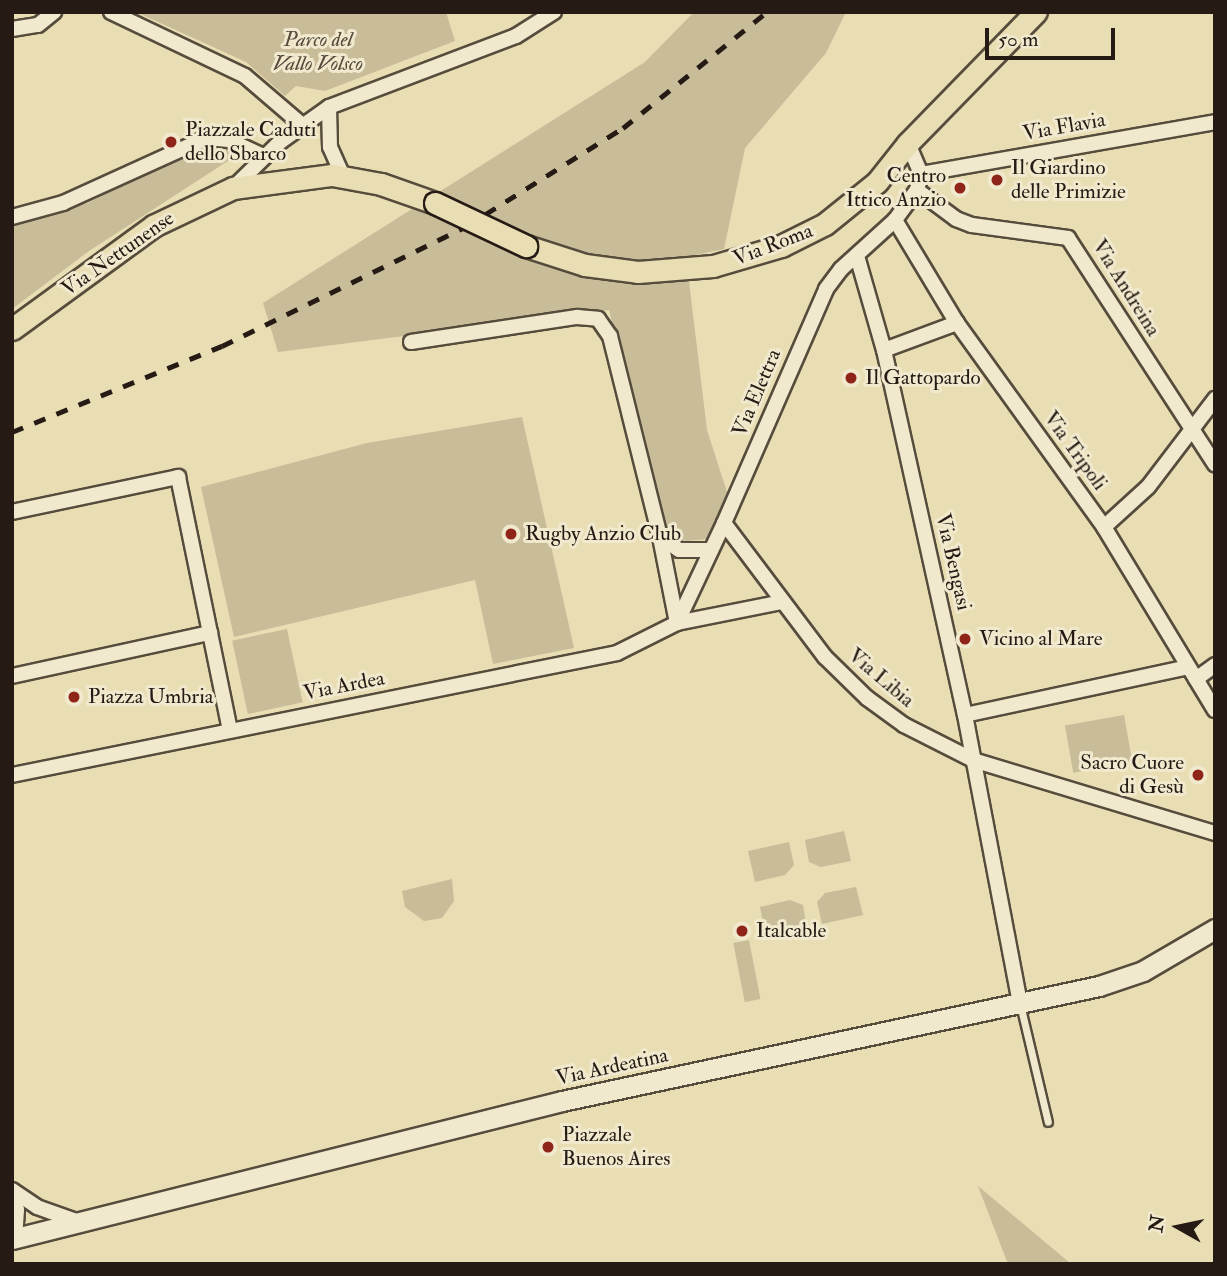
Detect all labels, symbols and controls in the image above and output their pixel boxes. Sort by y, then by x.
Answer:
scale bar [989,14,1118,58]
text: 50 m [998,26,1039,53]
park label: Parco del Vallo Volsco [273,27,363,77]
street label: Via Flavia [1021,107,1107,147]
place label: Piazzale Caduti dello Sbarco [185,117,316,167]
marker: Piazzale Caduti dello Sbarco [163,134,179,150]
place label: Il Giardino delle Primizie [1011,155,1126,205]
place label: Centro Ittico Anzio [846,163,946,213]
marker: Il Giardino delle Primizie [989,172,1005,188]
marker: Centro Ittico Anzio [952,180,968,196]
street label: Via Nettunense [57,206,179,302]
street label: Via Roma [730,218,816,272]
street label: Via Andreina [1086,235,1166,341]
street label: Via Elettra [727,345,787,441]
place label: Il Gattopardo [865,365,981,391]
marker: Il Gattopardo [843,370,859,386]
street label: Via Tripoli [1038,407,1112,495]
street label: Via Bengasi [930,511,976,613]
place label: Rugby Anzio Club [525,521,681,547]
marker: Rugby Anzio Club [503,526,519,542]
place label: Vicino al Mare [979,626,1102,652]
marker: Vicino al Mare [957,631,973,647]
street label: Via Libia [843,643,919,713]
street label: Via Ardea [301,666,387,706]
place label: Piazza Umbria [88,684,213,710]
marker: Piazza Umbria [66,689,82,705]
place label: Sacro Cuore di Gesù [1080,750,1184,800]
marker: Sacro Cuore di Gesù [1190,767,1206,783]
place label: Italcable [756,918,826,944]
marker: Italcable [734,923,750,939]
street label: Via Ardeatina [554,1043,670,1091]
place label: Piazzale Buenos Aires [562,1122,671,1172]
marker: Piazzale Buenos Aires [540,1139,556,1155]
north arrow [1143,1192,1213,1262]
text: N [1144,1213,1170,1234]

